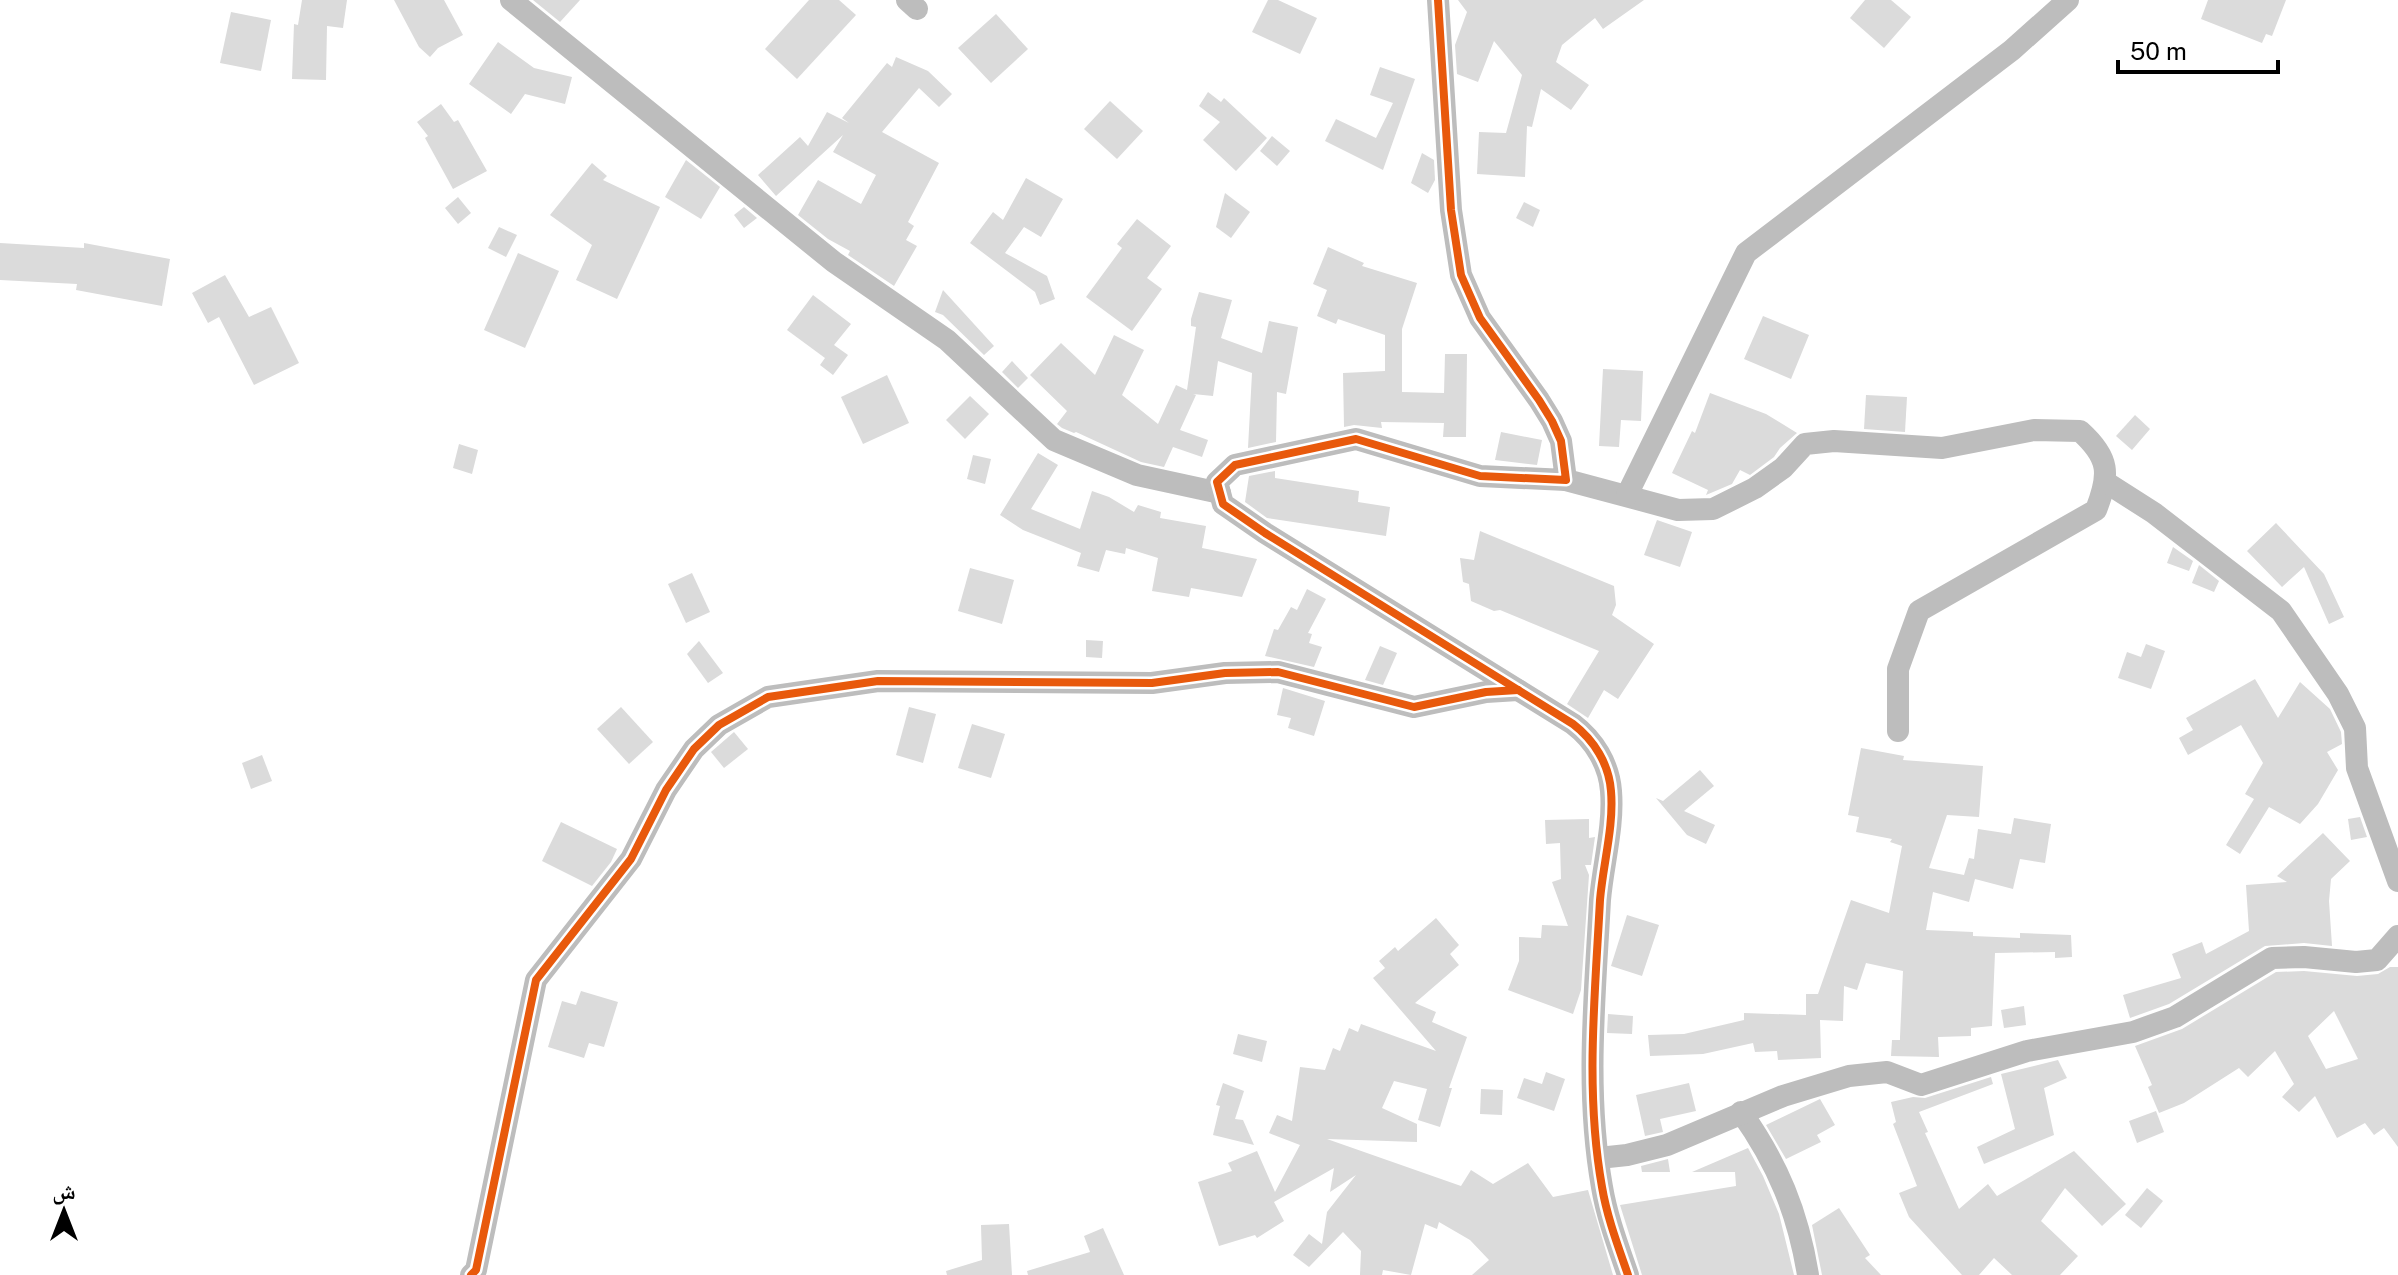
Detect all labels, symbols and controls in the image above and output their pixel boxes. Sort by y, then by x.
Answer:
scale bar [2118,24,2278,74]
text: 50 m [2130,37,2187,65]
north arrow [24,1171,104,1251]
text: ش [52,1178,76,1205]

